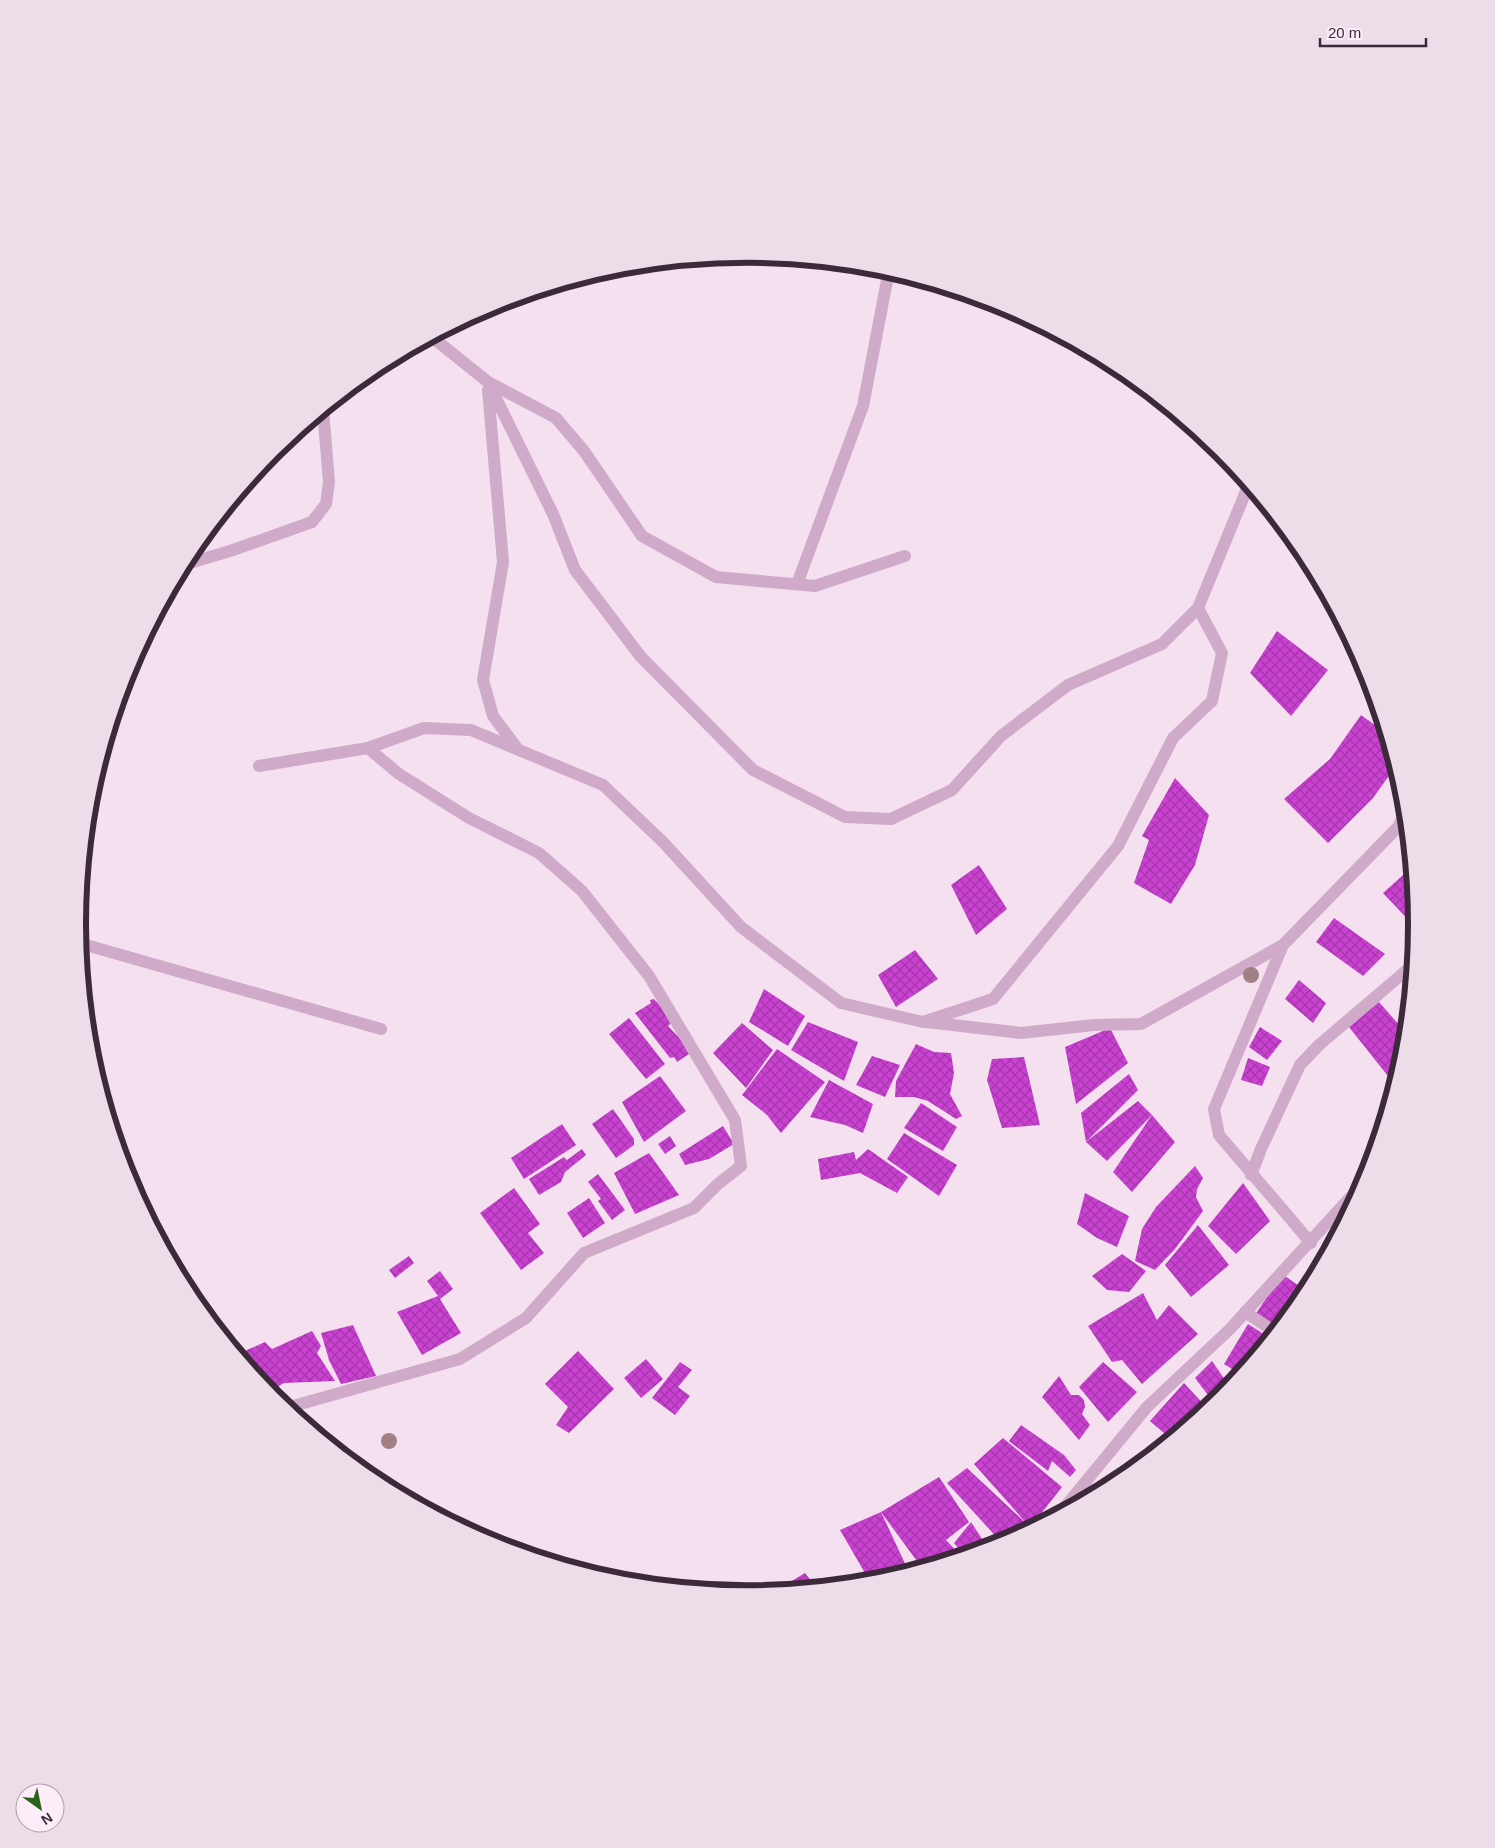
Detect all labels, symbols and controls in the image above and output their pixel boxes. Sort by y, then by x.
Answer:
scale bar [1320,15,1426,47]
text: 20 m [1328,24,1361,41]
north arrow [15,1783,65,1833]
text: N [38,1809,56,1828]

